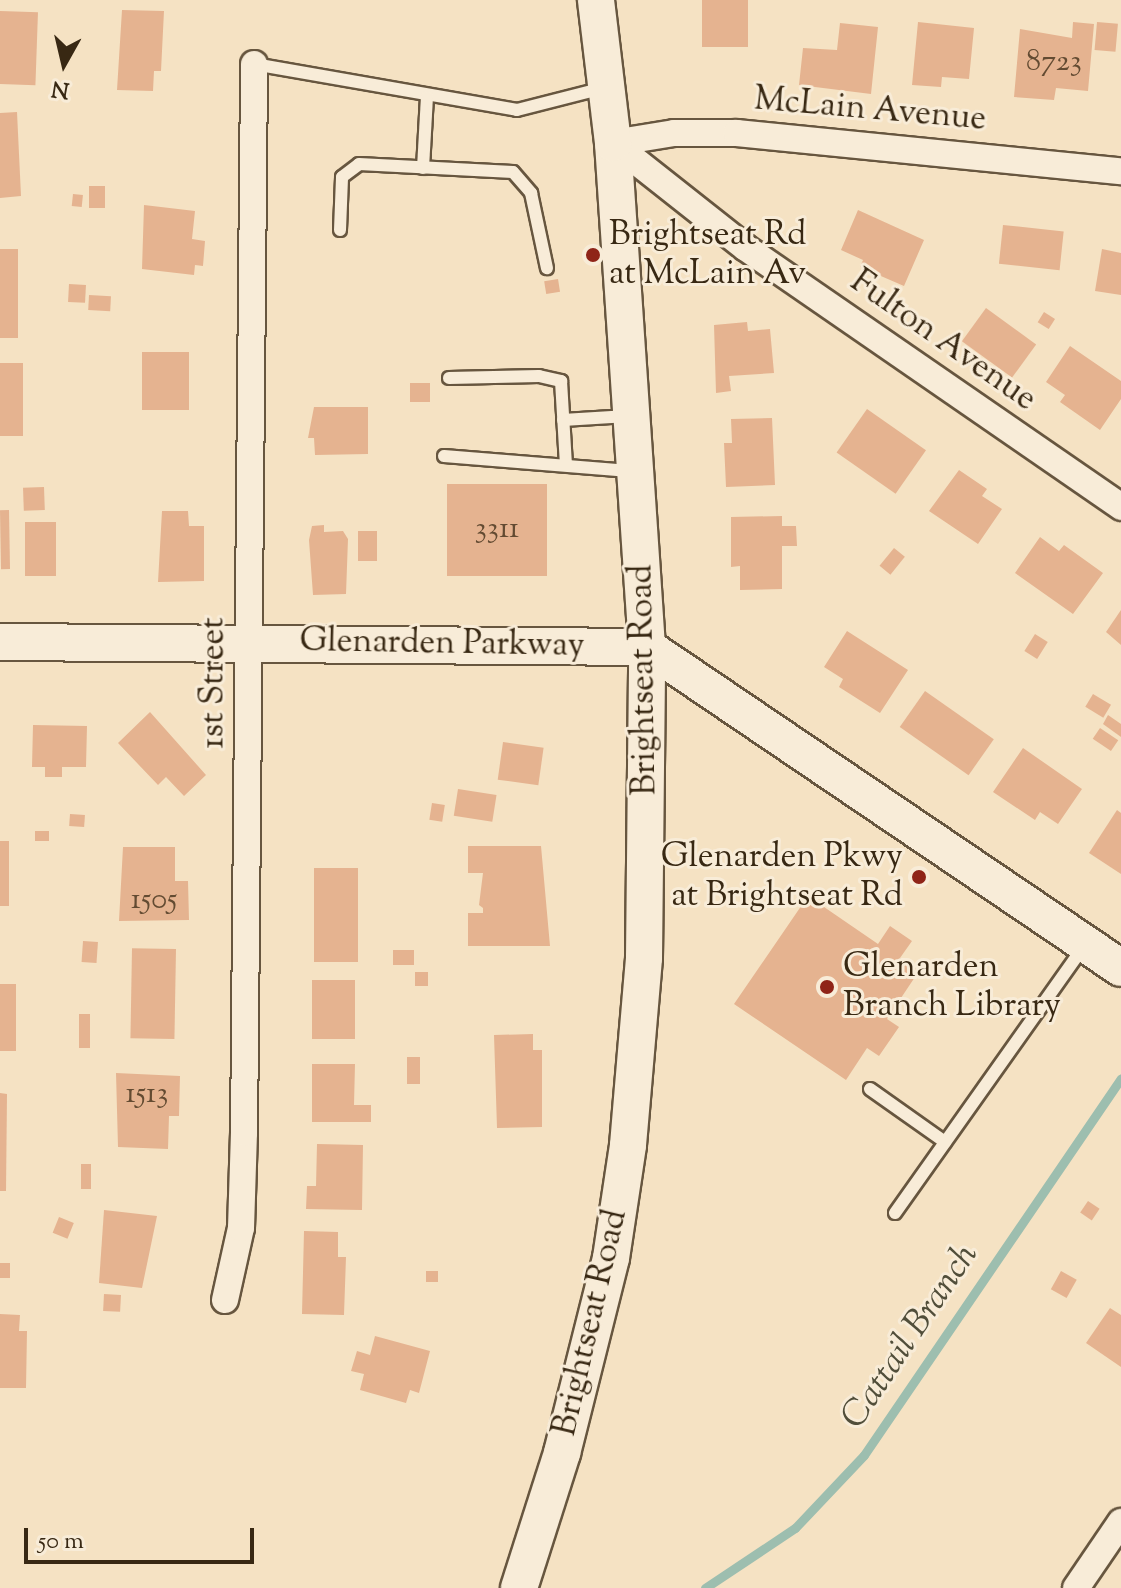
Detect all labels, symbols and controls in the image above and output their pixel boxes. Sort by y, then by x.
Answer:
north arrow [24,24,104,104]
house number: 8723 [1026,45,1082,81]
text: N [50,71,72,105]
street label: McLain Avenue [752,80,988,140]
place label: Brightseat Rd at McLain Av [609,215,807,294]
marker: Brightseat Rd at McLain Av [584,246,602,264]
street label: Fulton Avenue [842,262,1044,420]
house number: 3311 [475,512,519,548]
street label: Brightseat Road [622,564,666,796]
street label: 1st Street [194,617,234,749]
street label: Glenarden Parkway [299,621,585,667]
place label: Glenarden Pkwy at Brightseat Rd [661,837,903,916]
marker: Glenarden Pkwy at Brightseat Rd [910,868,928,886]
house number: 1505 [131,883,177,919]
place label: Glenarden Branch Library [843,947,1061,1026]
marker: Glenarden Branch Library [818,978,836,996]
house number: 1513 [126,1077,168,1113]
street label: Brightseat Road [545,1206,637,1440]
water label: Cattail Branch [833,1236,989,1438]
scale bar [28,1512,258,1562]
text: 50 m [38,1525,84,1559]

